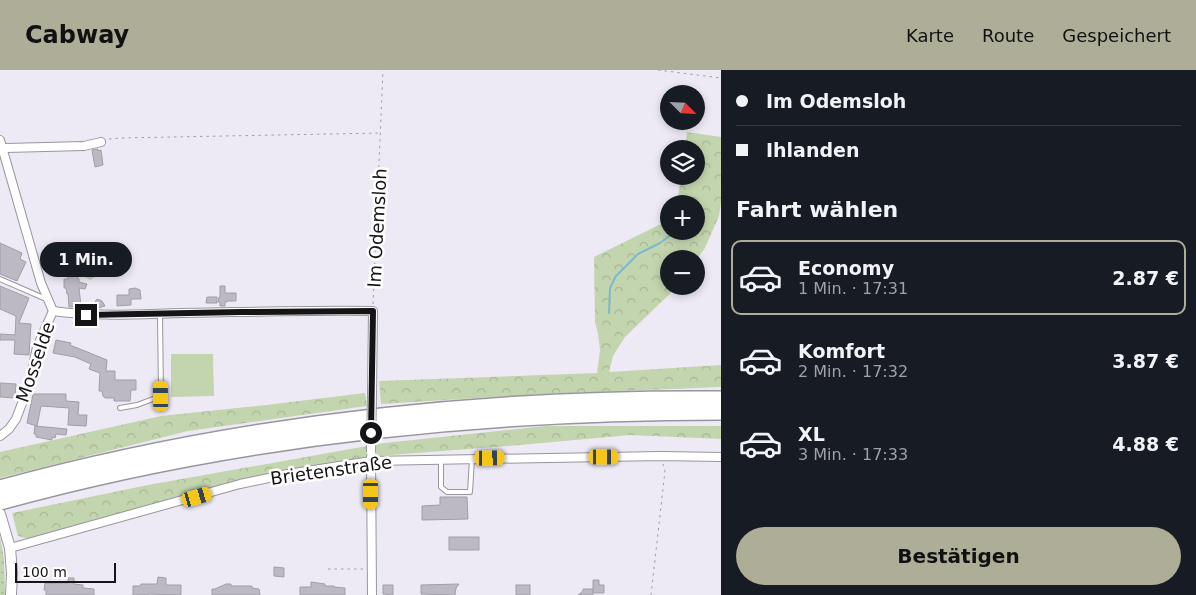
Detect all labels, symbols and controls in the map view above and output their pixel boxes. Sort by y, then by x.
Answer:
text: Cabway [25,21,129,49]
text: Karte [906,25,954,46]
text: Route [982,25,1034,46]
text: Gespeichert [1062,25,1171,46]
north arrow [660,85,705,130]
map controls [660,85,705,295]
text: Im Odemsloh [766,90,906,112]
text: Ihlanden [766,139,859,161]
button: layers [660,140,705,185]
street label: Im Odemsloh [363,168,391,288]
button: + [660,195,705,240]
text: Fahrt wählen [736,197,898,222]
callout: 1 Min. [40,242,132,278]
text: 1 Min. [58,250,114,269]
button: − [660,250,705,295]
icon: car [738,255,783,300]
text: Economy [798,257,894,279]
text: 2.87 € [1112,267,1179,289]
text: 1 Min. · 17:31 [798,279,908,298]
route end [75,304,97,326]
street label: Mosselde [11,319,59,405]
icon: car [738,338,783,383]
text: Komfort [798,340,885,362]
text: 3.87 € [1112,350,1179,372]
text: 2 Min. · 17:32 [798,362,908,381]
car [153,381,168,411]
icon: car [738,421,783,466]
route start [360,422,382,444]
text: XL [798,423,825,445]
text: 4.88 € [1112,433,1179,455]
text: 3 Min. · 17:33 [798,445,908,464]
car [474,450,505,466]
car [589,450,619,465]
street label: Brietenstraße [269,451,393,489]
car [363,479,378,509]
car [180,486,213,508]
button: Bestätigen [736,527,1181,585]
scale bar [15,560,116,583]
text: 100 m [22,564,67,580]

